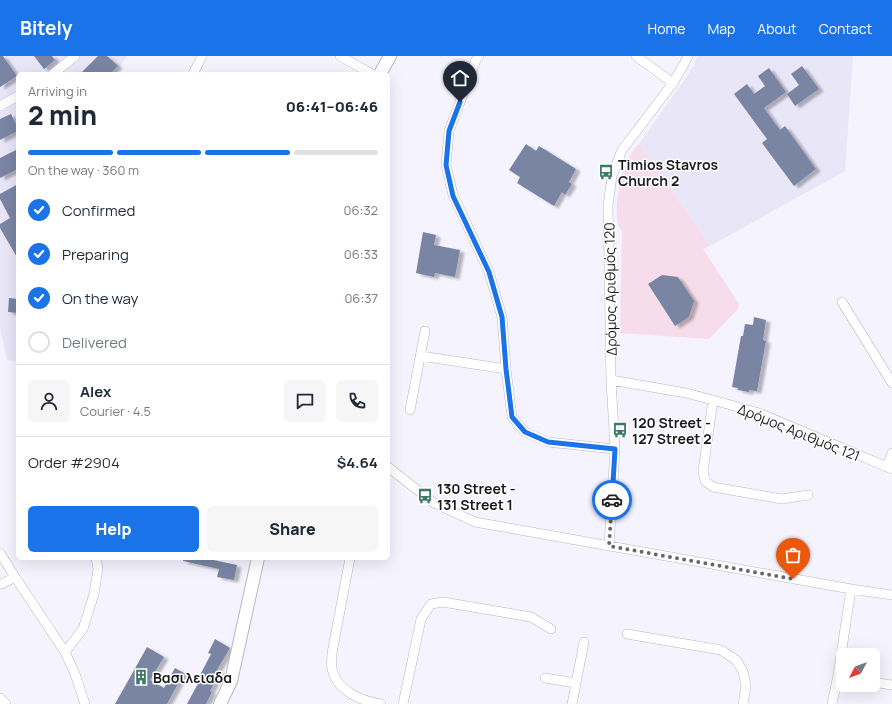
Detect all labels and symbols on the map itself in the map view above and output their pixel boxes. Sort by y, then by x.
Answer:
pin [443,61,477,102]
place label: Timios Stavros Church 2 [618,155,719,190]
bus stop icon: Timios Stavros Church 2 [597,163,615,181]
street label: Δρόμος Αριθμός 120 [599,222,621,356]
street label: Δρόμος Αριθμός 121 [735,399,863,465]
place label: 120 Street - 127 Street 2 [632,413,712,448]
bus stop icon: 120 Street - 127 Street 2 [611,421,629,439]
place label: 130 Street - 131 Street 1 [437,479,516,514]
courier [592,480,632,520]
bus stop icon: 130 Street - 131 Street 1 [416,487,434,505]
pin [776,538,810,579]
north arrow [836,648,880,692]
building icon: Βασιλειαδα [132,668,150,686]
place label: Βασιλειαδα [153,668,232,687]

